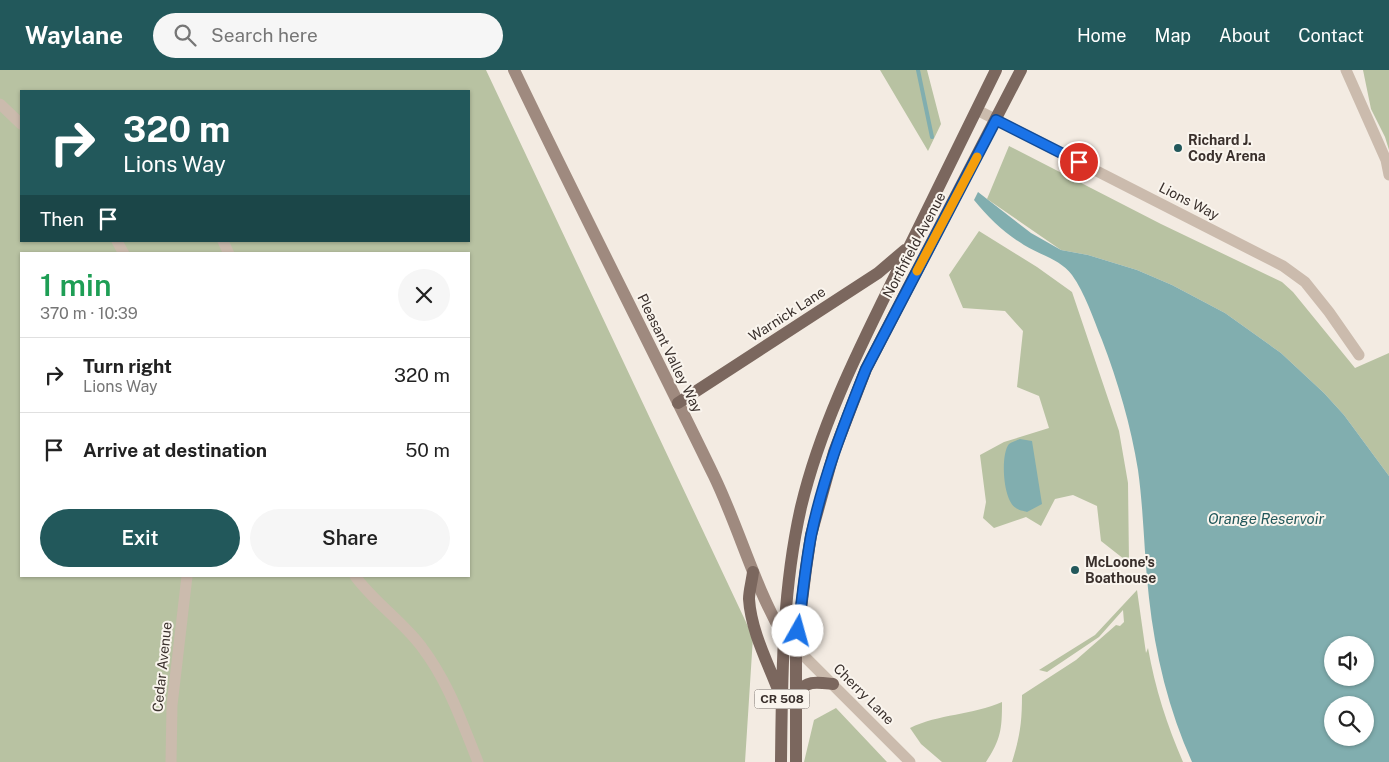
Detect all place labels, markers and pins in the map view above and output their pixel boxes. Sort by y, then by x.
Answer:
place label: Richard J. Cody Arena [1188,132,1266,164]
pin [1058,141,1100,183]
marker: Richard J. Cody Arena [1172,142,1184,154]
place label: McLoone's Boathouse [1085,554,1156,586]
marker: McLoone's Boathouse [1069,564,1081,576]

